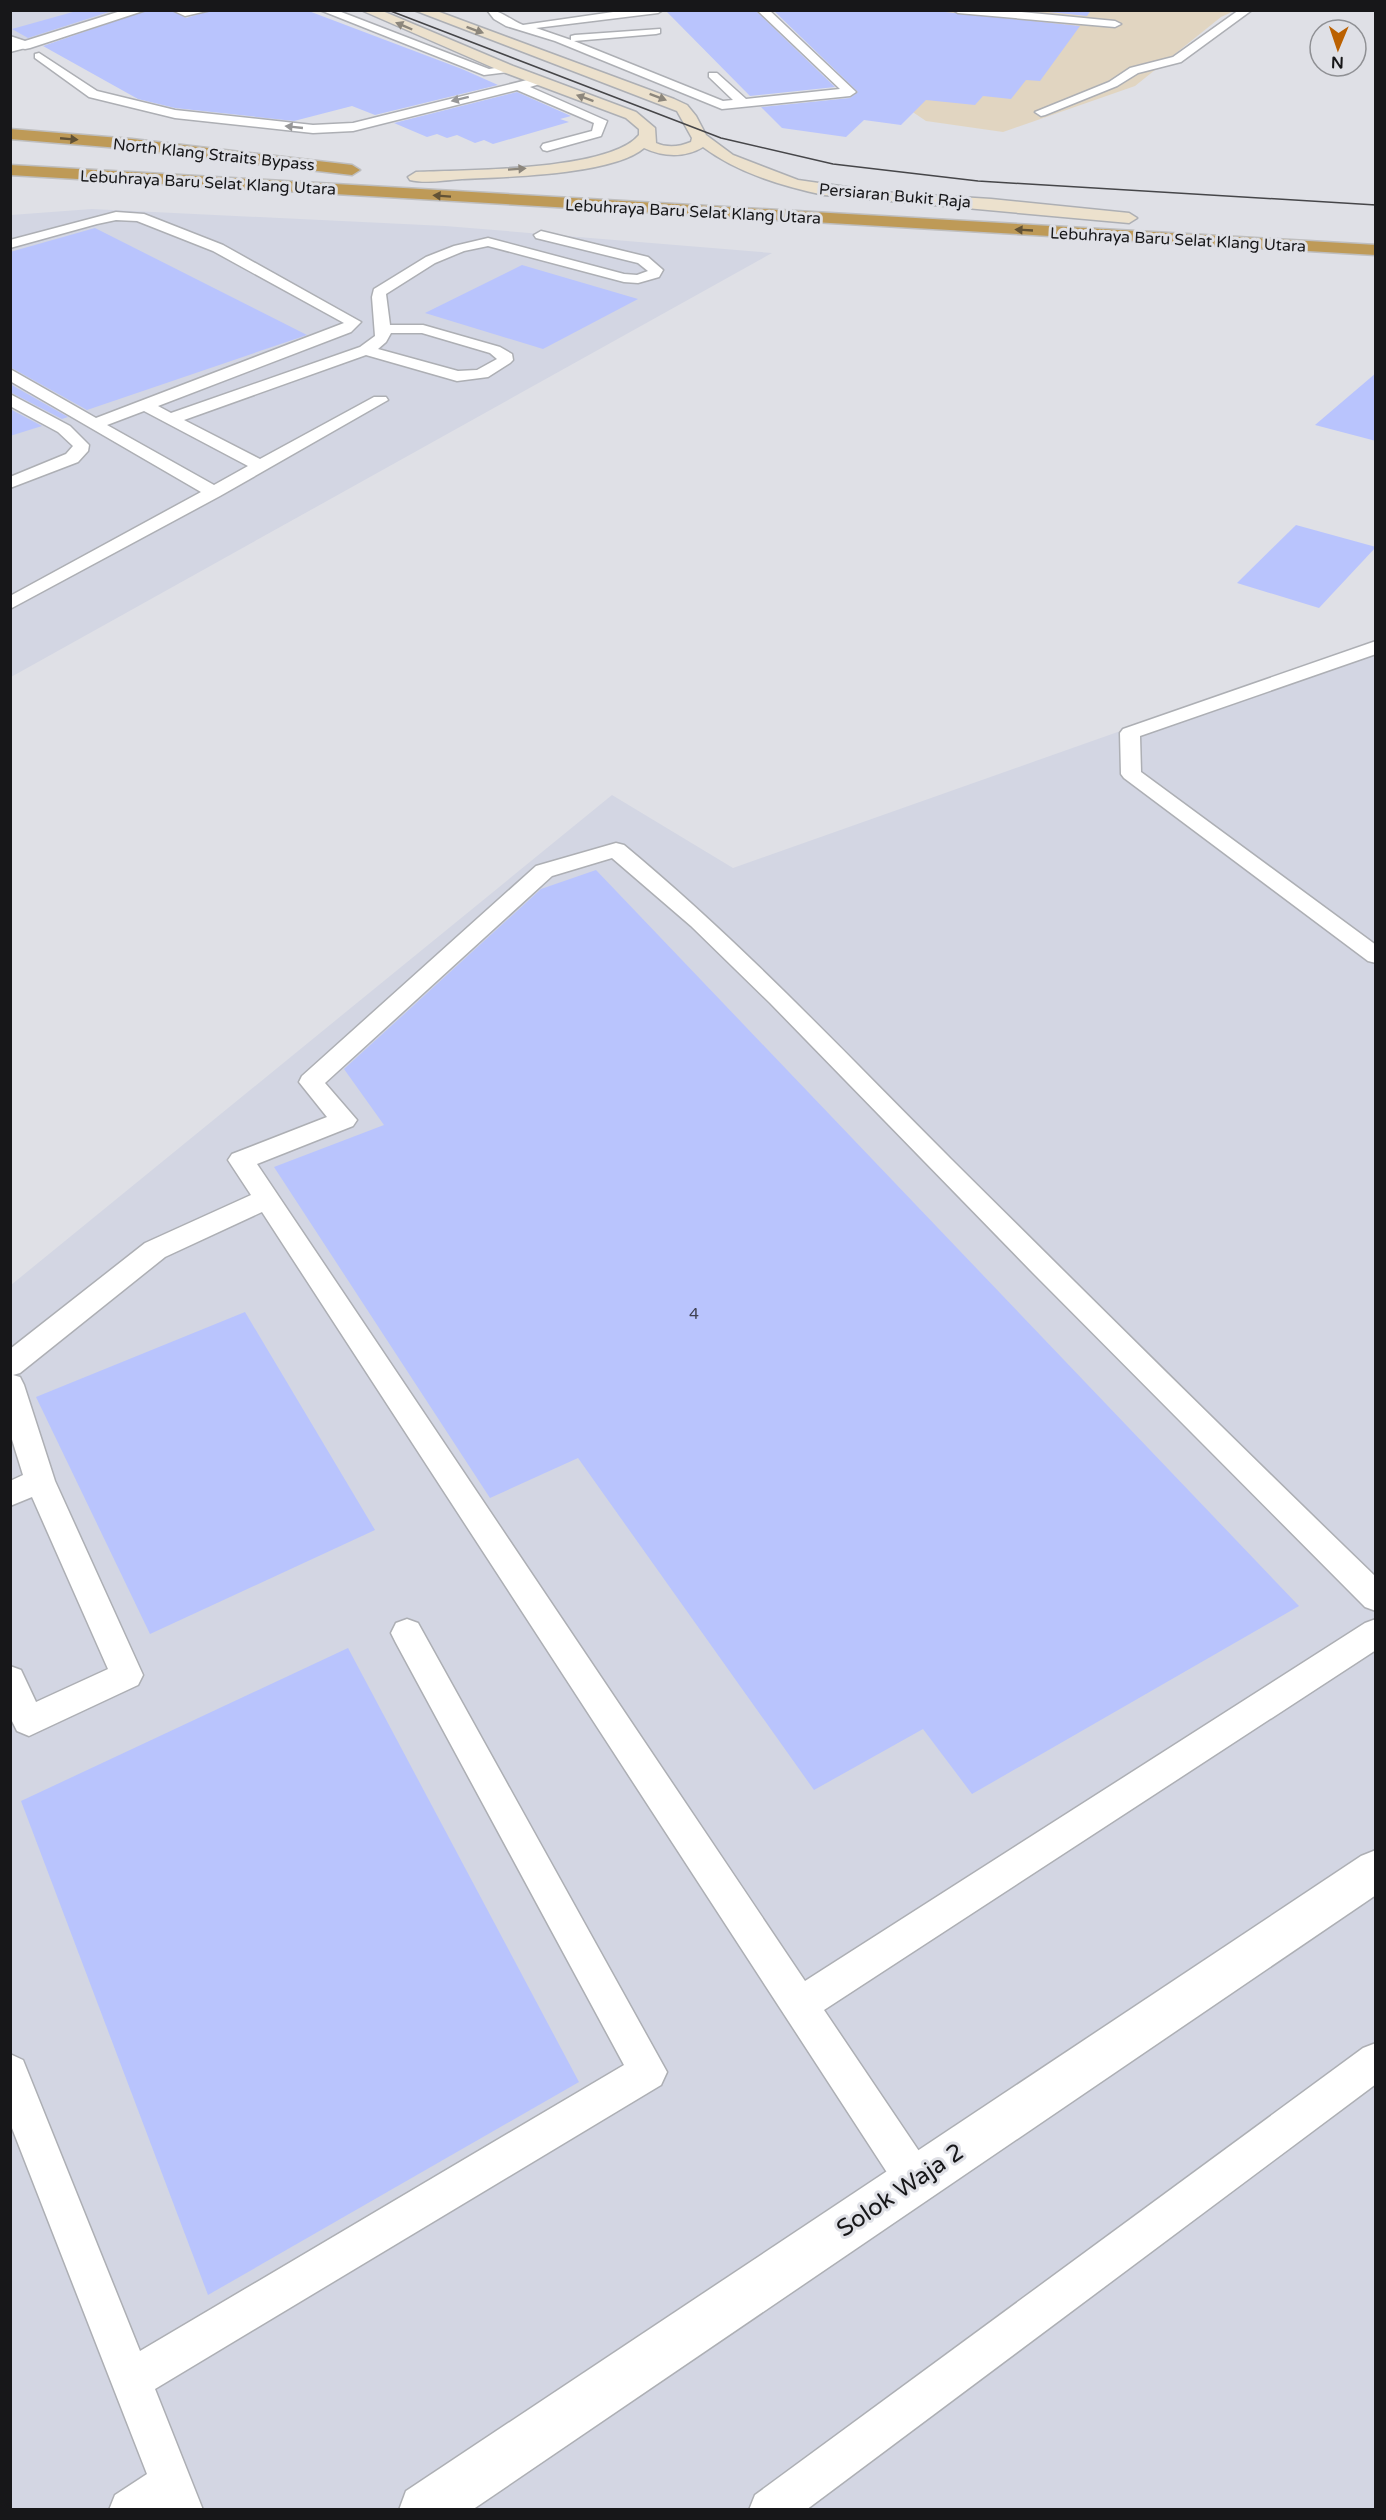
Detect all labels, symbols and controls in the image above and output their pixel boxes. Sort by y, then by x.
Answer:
north arrow [1308,18,1368,78]
one-way arrow [394,21,412,31]
one-way arrow [466,26,484,36]
text: N [1331,52,1344,72]
one-way arrow [576,92,594,102]
one-way arrow [649,93,667,102]
one-way arrow [450,95,469,105]
one-way arrow [285,122,304,132]
one-way arrow [59,134,78,144]
street label: North Klang Straits Bypass [112,134,316,176]
one-way arrow [507,164,526,174]
street label: Lebuhraya Baru Selat Klang Utara [79,166,337,200]
street label: Persiaran Bukit Raja [818,179,972,213]
one-way arrow [433,191,452,201]
street label: Lebuhraya Baru Selat Klang Utara [564,195,822,229]
street label: Lebuhraya Baru Selat Klang Utara [1049,223,1307,257]
one-way arrow [1014,226,1033,235]
house number: 4 [689,1304,699,1324]
street label: Solok Waja 2 [831,2137,969,2244]

